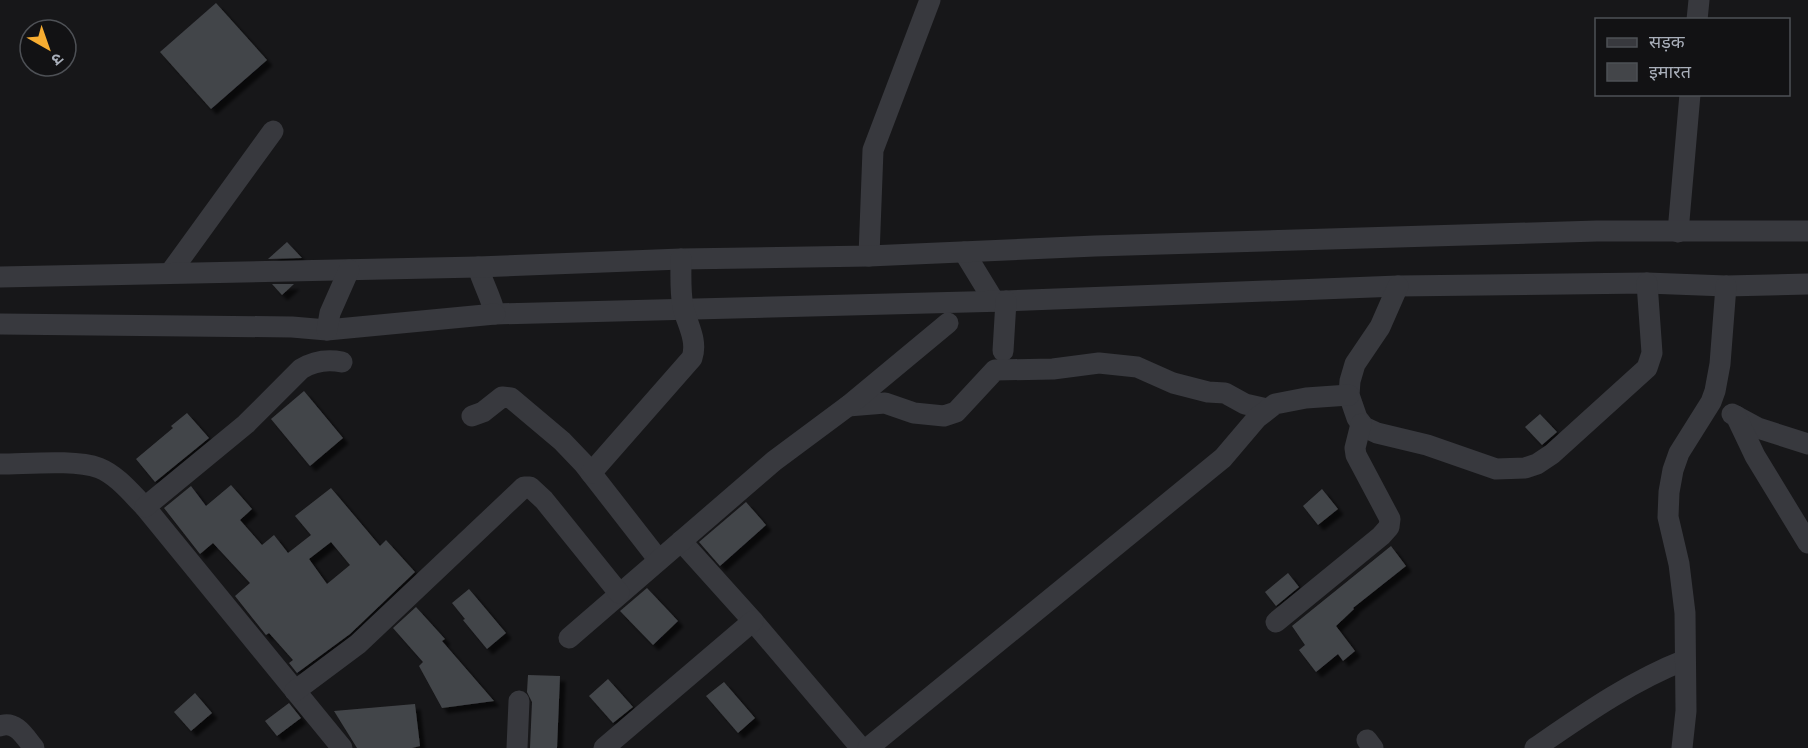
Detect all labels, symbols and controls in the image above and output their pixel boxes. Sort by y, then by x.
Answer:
north arrow [18,18,78,78]
legend [1595,18,1790,96]
text: सड़क [1649,29,1686,55]
text: उ [46,47,68,71]
text: इमारत [1649,59,1692,85]

